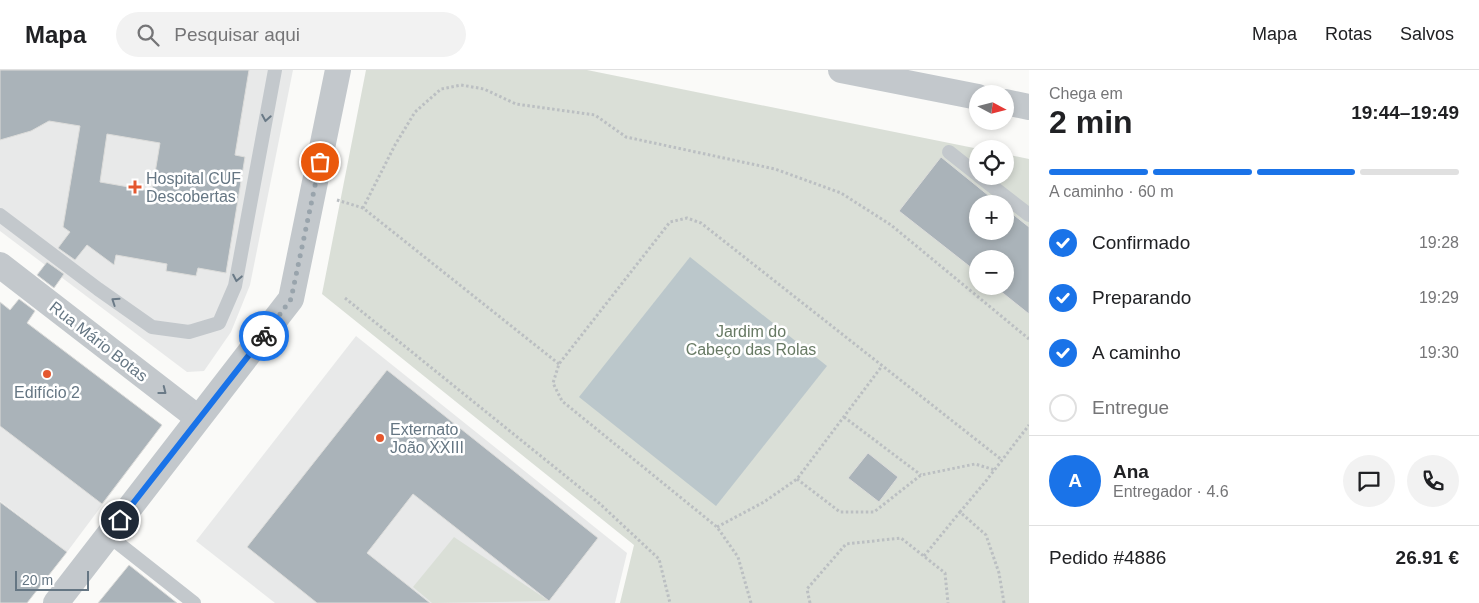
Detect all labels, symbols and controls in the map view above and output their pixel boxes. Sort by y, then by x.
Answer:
search box [116,12,466,57]
text: Mapa [25,21,86,48]
icon: search [134,21,162,49]
text: Pesquisar aqui [174,24,300,45]
text: Mapa [1252,24,1297,44]
text: Rotas [1325,24,1372,44]
text: Salvos [1400,24,1454,44]
north arrow [969,85,1014,130]
map controls [969,85,1014,295]
text: Chega em [1049,85,1123,102]
text: 19:44–19:49 [1351,102,1459,123]
text: 2 min [1049,104,1133,140]
one-way arrow [261,114,272,122]
button: locate [969,140,1014,185]
pin [299,141,341,183]
icon: bag [306,148,334,176]
place label: Hospital CUF Descobertas [146,170,241,205]
marker: Hospital CUF Descobertas [128,180,142,194]
text: A caminho · 60 m [1049,183,1174,200]
button: + [969,195,1014,240]
icon: check [1049,229,1077,257]
text: Confirmado [1092,232,1190,253]
text: 19:28 [1419,234,1459,251]
button: − [969,250,1014,295]
one-way arrow [232,273,242,282]
icon: check [1049,284,1077,312]
text: Preparando [1092,287,1191,308]
text: 19:29 [1419,289,1459,306]
street label: Rua Mário Botas [47,298,151,385]
one-way arrow [111,298,121,307]
courier [239,311,289,361]
icon: bike [250,322,278,350]
park label: Jardim do Cabeço das Rolas [686,323,816,358]
icon: check [1049,339,1077,367]
text: A caminho [1092,342,1181,363]
text: 19:30 [1419,344,1459,361]
marker: Edifício 2 [41,368,53,380]
place label: Edifício 2 [14,384,80,401]
one-way arrow [157,385,167,394]
text: Entregue [1092,397,1169,418]
place label: Externato João XXIII [390,421,464,456]
marker: Externato João XXIII [374,432,386,444]
button: chat [1343,455,1395,507]
button: phone [1407,455,1459,507]
text: Ana [1113,461,1149,482]
text: A [1068,470,1082,491]
text: Entregador · 4.6 [1113,483,1229,500]
pin [99,499,141,541]
icon: home [106,506,134,534]
text: Pedido #4886 [1049,547,1166,568]
text: 26.91 € [1396,547,1459,568]
scale bar [15,568,89,591]
text: 20 m [22,572,53,588]

